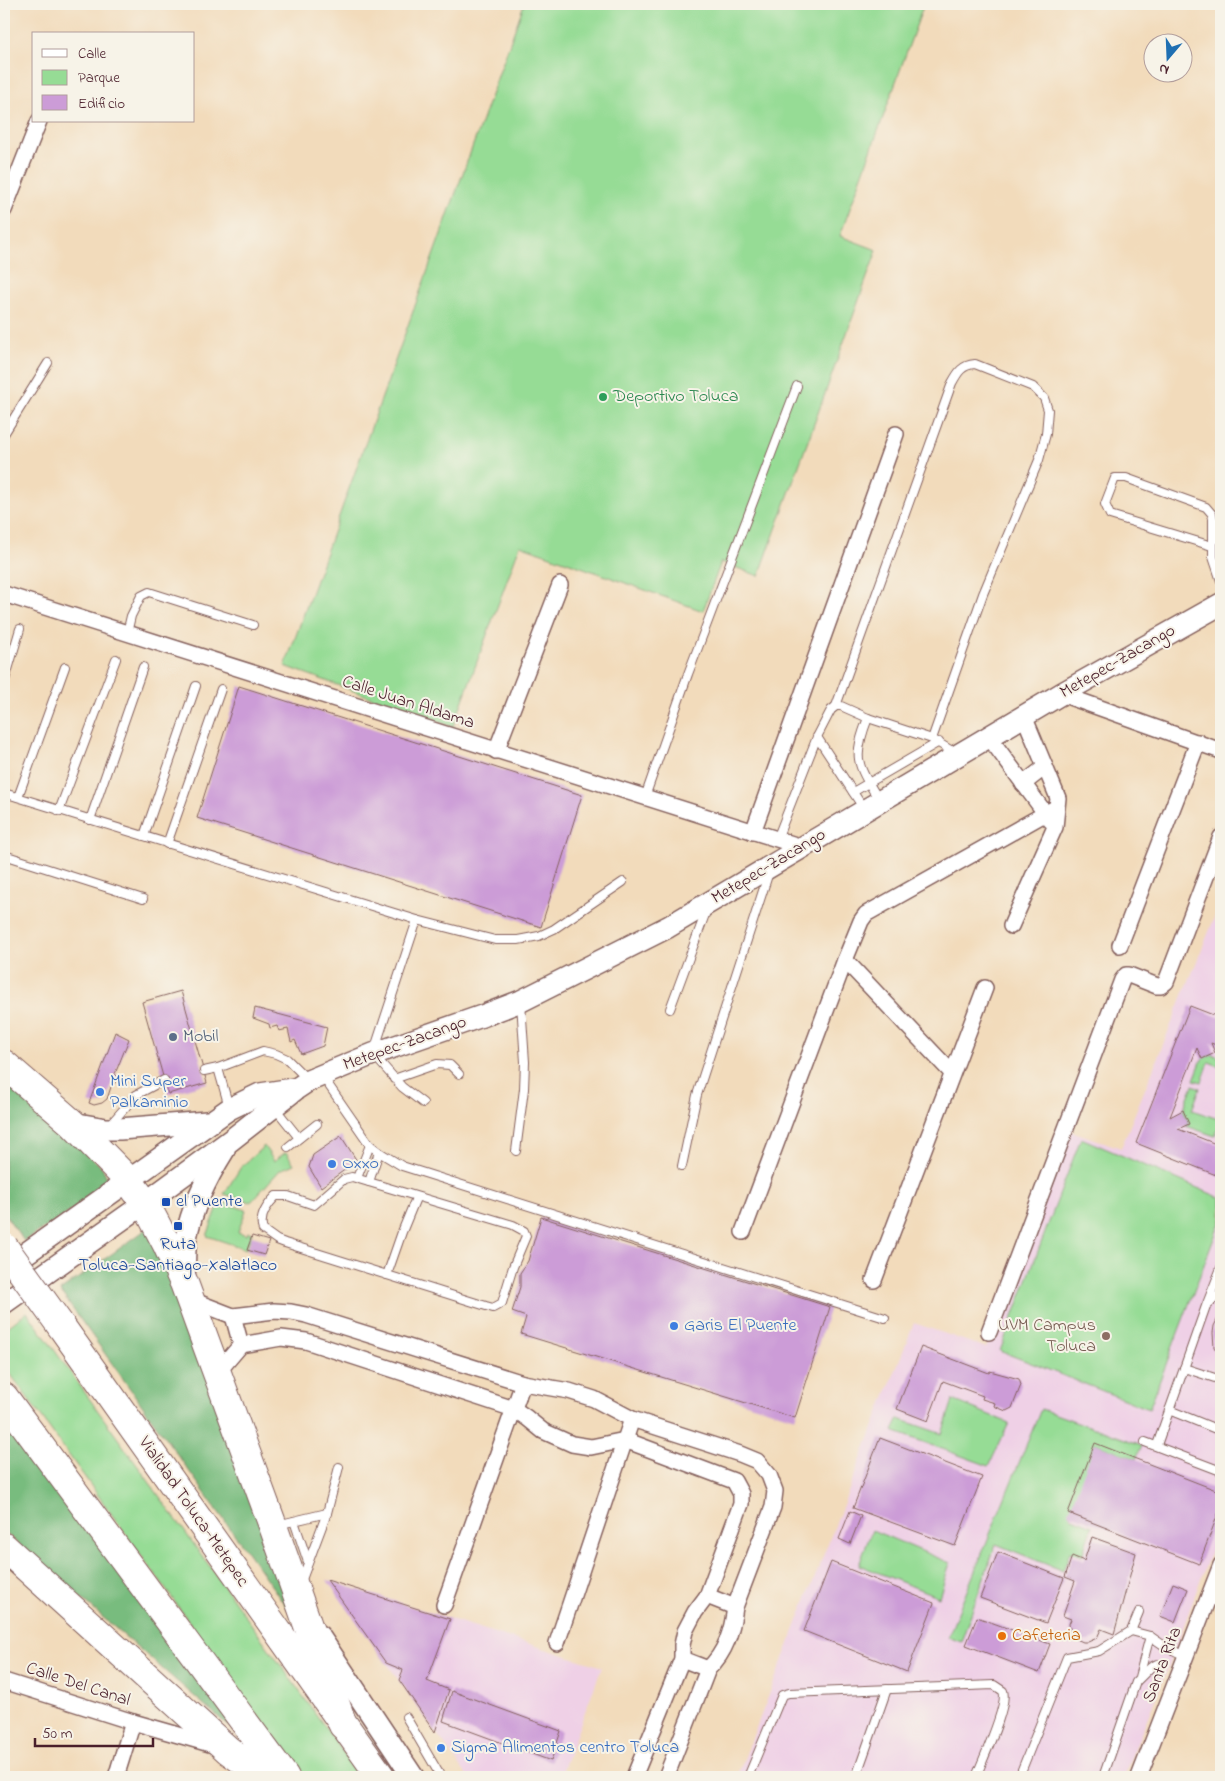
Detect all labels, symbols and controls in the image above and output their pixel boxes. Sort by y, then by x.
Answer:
legend [32,32,195,122]
north arrow [1142,32,1192,82]
text: Calle [78,43,106,65]
text: N [1156,57,1172,80]
text: Parque [78,67,120,89]
text: Edificio [78,93,125,115]
place label: Deportivo Toluca [612,384,739,410]
marker: Deportivo Toluca [597,391,609,403]
street label: Metepec-Zacango [1055,618,1181,707]
street label: Calle Juan Aldama [338,669,478,737]
street label: Metepec-Zacango [707,822,832,912]
street label: Metepec-Zacango [340,1010,471,1079]
place label: Mobil [183,1024,219,1050]
marker: Mobil [167,1031,179,1043]
place label: Mini Super Palkaminio [110,1069,188,1116]
marker: Mini Super Palkaminio [94,1086,106,1098]
place label: Oxxo [342,1151,379,1177]
marker: Oxxo [326,1158,338,1170]
place label: el Puente [176,1189,243,1215]
marker: el Puente [160,1196,172,1208]
marker: Ruta Toluca-Santiago-Xalatlaco [172,1220,184,1232]
place label: Ruta Toluca-Santiago-Xalatlaco [79,1232,277,1280]
place label: Garis El Puente [684,1313,797,1339]
place label: UVM Campus Toluca [998,1313,1096,1360]
marker: Garis El Puente [668,1320,680,1332]
marker: UVM Campus Toluca [1100,1330,1112,1342]
street label: Vialidad Toluca-Metepec [131,1431,255,1592]
place label: Cafeteria [1012,1623,1081,1649]
street label: Santa Rita [1137,1623,1189,1707]
marker: Cafeteria [996,1630,1008,1642]
street label: Calle Del Canal [23,1656,133,1714]
scale bar [35,1716,152,1748]
text: 50 m [42,1723,73,1745]
place label: Sigma Alimentos centro Toluca [451,1735,679,1762]
marker: Sigma Alimentos centro Toluca [435,1742,447,1754]

